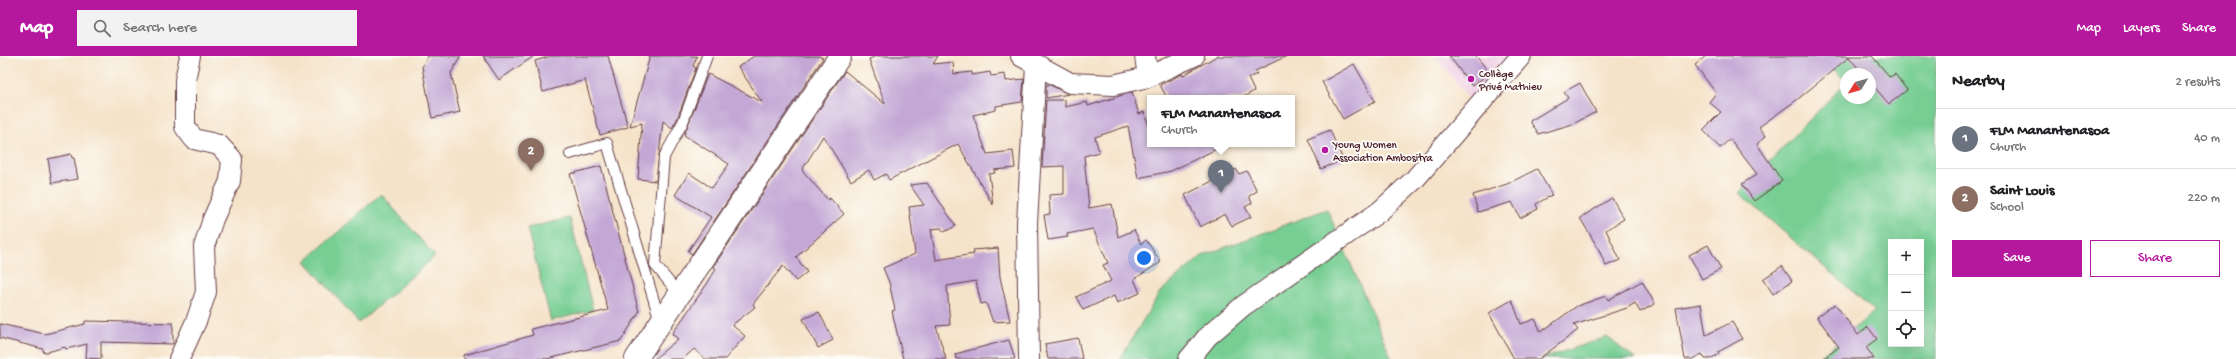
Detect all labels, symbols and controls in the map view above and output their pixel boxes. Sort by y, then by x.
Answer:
search box [77,10,357,46]
text: Map [20,17,53,40]
icon: search [91,17,113,39]
text: Search here [123,19,197,37]
text: Map [2077,20,2101,37]
text: Layers [2123,20,2160,37]
text: Share [2182,20,2216,37]
north arrow [1840,68,1876,104]
place label: Collège Privé Mathieu [1478,69,1542,94]
text: Nearby [1952,72,2005,92]
marker: Collège Privé Mathieu [1466,74,1476,84]
text: 2 results [2175,75,2220,90]
popup [1147,95,1295,147]
text: FLM Manantenasoa [1161,105,1281,123]
text: FLM Manantenasoa [1990,122,2109,140]
text: Church [1161,123,1197,138]
text: 1 [1962,131,1968,146]
text: 40 m [2194,131,2220,146]
pin: 2 [518,138,544,171]
place label: Young Women Association Ambositra [1332,140,1434,165]
text: Church [1990,140,2026,155]
marker: Young Women Association Ambositra [1320,145,1330,155]
pin: 1 [1208,160,1234,193]
text: Saint Louis [1990,182,2054,200]
text: 2 [1962,191,1968,206]
text: 220 m [2188,191,2220,206]
text: School [1990,200,2024,215]
map controls [1888,239,1924,347]
button: + [1888,239,1924,275]
button: Save [1952,240,2082,277]
button: Share [2090,240,2220,277]
your location [1134,248,1154,268]
button: − [1888,275,1924,311]
button: locate [1888,311,1924,347]

